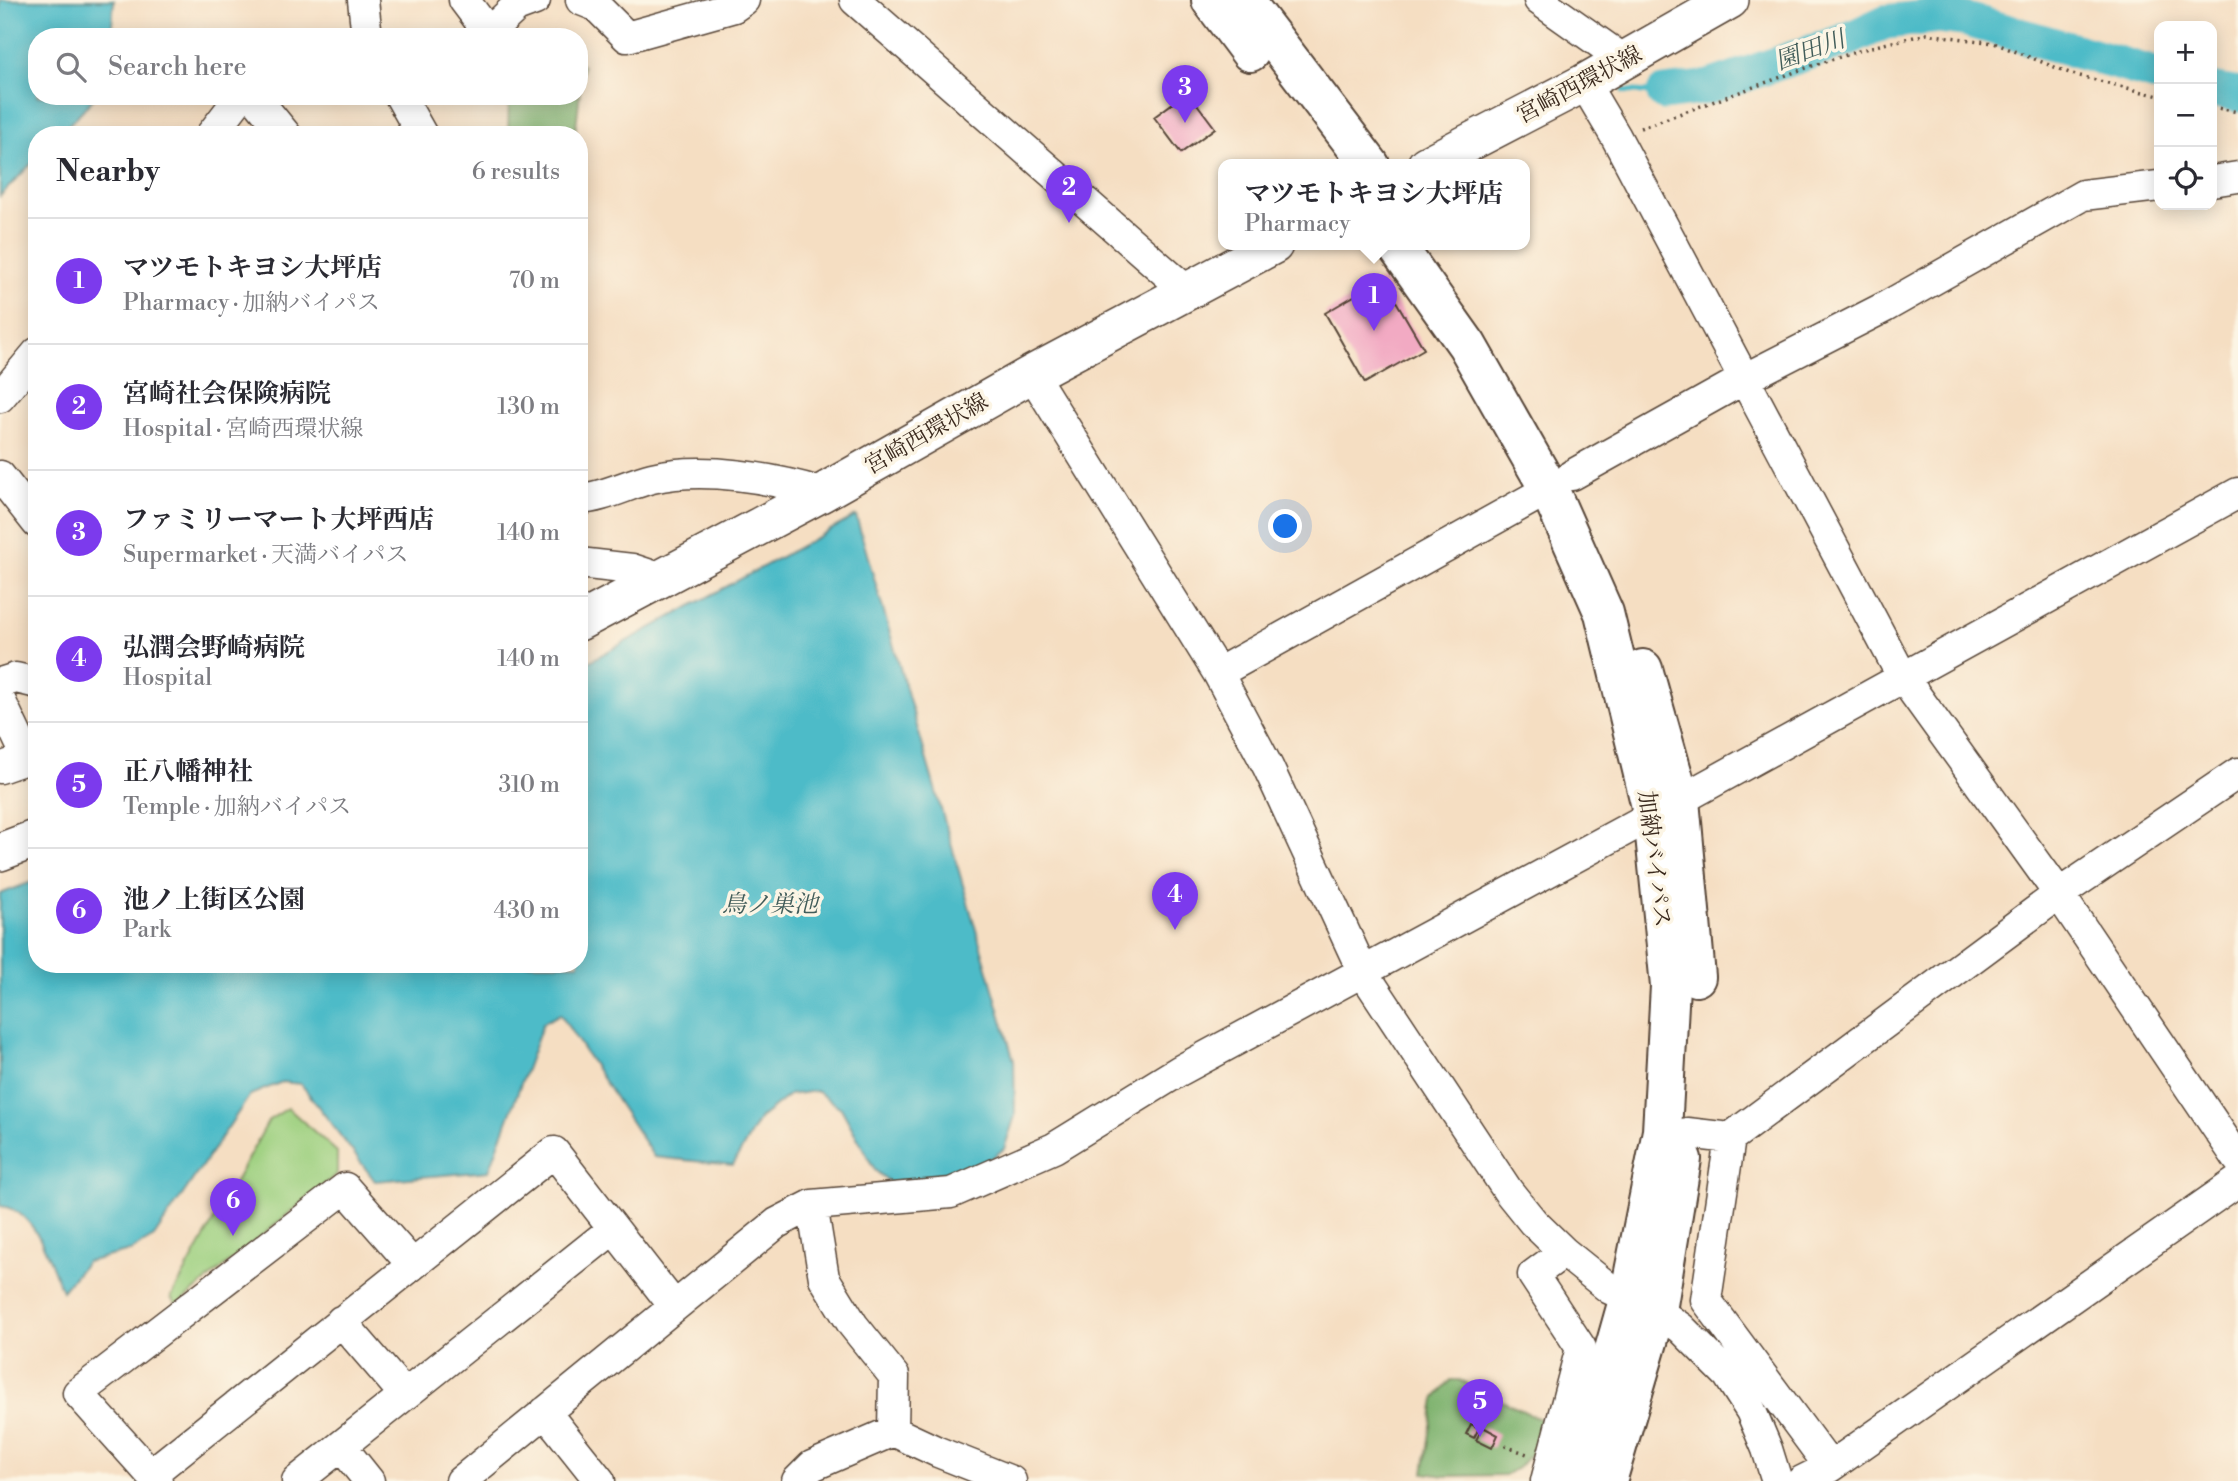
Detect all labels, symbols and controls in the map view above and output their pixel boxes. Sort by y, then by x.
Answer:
map controls [2154,21,2217,210]
button: + [2154,21,2217,84]
water label: 園田川 [1771,24,1852,77]
search box [28,28,588,105]
street label: 宮崎西環状線 [1512,40,1647,130]
icon: search [52,48,90,86]
text: Search here [108,51,247,83]
pin: 3 [1162,65,1208,123]
button: − [2154,84,2217,147]
button: locate [2154,147,2217,210]
text: Nearby [56,153,160,191]
text: 6 results [472,158,560,186]
popup [1218,159,1530,250]
pin: 2 [1046,165,1092,223]
text: マツモトキヨシ大坪店 [1244,178,1504,210]
text: Pharmacy [1244,210,1350,238]
text: マツモトキヨシ大坪店 [123,252,382,284]
text: 1 [73,267,85,295]
text: 70 m [509,267,560,295]
pin: 1 [1351,273,1397,331]
text: Pharmacy · 加納バイパス [123,289,380,317]
text: 宮崎社会保険病院 [123,378,331,410]
street label: 宮崎西環状線 [860,387,993,480]
text: 2 [72,393,86,421]
text: 130 m [497,393,560,421]
text: Hospital · 宮崎西環状線 [123,415,363,443]
text: ファミリーマート大坪西店 [123,504,434,536]
your location [1268,509,1302,543]
text: 3 [72,519,86,547]
text: 140 m [497,519,560,547]
text: Supermarket · 天満バイパス [123,541,408,569]
text: 弘潤会野崎病院 [123,632,305,664]
text: 4 [71,645,87,673]
text: 140 m [497,645,560,673]
text: Hospital [123,664,212,692]
text: 正八幡神社 [123,756,253,788]
text: 5 [72,771,86,799]
text: 310 m [499,771,560,799]
street label: 加納バイパス [1632,789,1676,929]
text: Temple · 加納バイパス [123,793,351,821]
pin: 4 [1152,872,1198,930]
text: 池ノ上街区公園 [123,884,305,916]
water label: 鳥ノ巣池 [722,890,821,920]
text: 6 [72,897,86,925]
text: 430 m [493,897,560,925]
text: Park [123,916,171,944]
pin: 6 [210,1178,256,1236]
pin: 5 [1457,1379,1503,1437]

